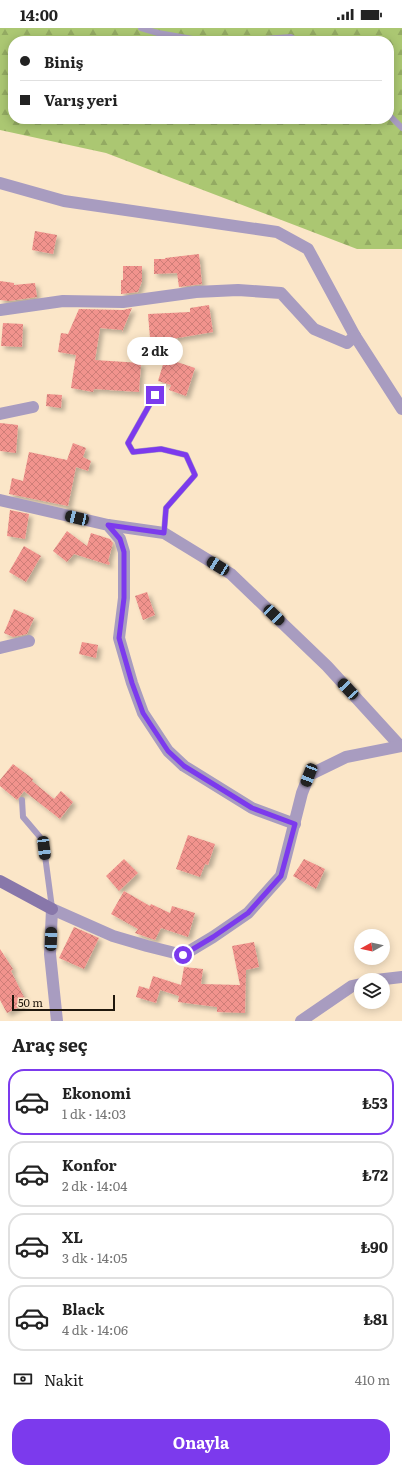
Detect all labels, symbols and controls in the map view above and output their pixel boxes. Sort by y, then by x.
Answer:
text: 14:00 [20,3,58,26]
text: Biniş [44,50,83,73]
text: Varış yeri [44,88,118,111]
callout: 2 dk [127,337,183,365]
text: 2 dk [142,341,168,360]
route end [146,386,164,404]
car [64,509,90,527]
car [205,555,231,577]
car [261,602,287,628]
car [335,676,361,702]
car [299,762,319,788]
car [37,835,51,861]
car [45,927,57,951]
north arrow [354,929,390,965]
map controls [354,929,390,1009]
route start [174,946,192,964]
button: layers [354,973,390,1009]
scale bar [12,993,115,1012]
text: 50 m [18,994,43,1010]
text: Araç seç [12,1031,88,1058]
text: Ekonomi [62,1081,131,1104]
icon: car [14,1084,50,1120]
text: ₺53 [362,1091,388,1114]
text: 1 dk · 14:03 [62,1104,126,1123]
text: Konfor [62,1153,117,1176]
icon: car [14,1156,50,1192]
text: ₺72 [362,1163,388,1186]
text: 2 dk · 14:04 [62,1176,128,1195]
text: XL [62,1225,83,1248]
icon: car [14,1228,50,1264]
text: ₺90 [360,1235,388,1258]
text: 3 dk · 14:05 [62,1248,127,1267]
text: Black [62,1297,105,1320]
icon: car [14,1300,50,1336]
text: ₺81 [363,1307,388,1330]
text: 4 dk · 14:06 [62,1320,128,1339]
icon: cash [12,1368,34,1390]
text: Nakit [44,1368,84,1391]
text: 410 m [355,1370,390,1389]
button: Onayla [12,1419,390,1465]

